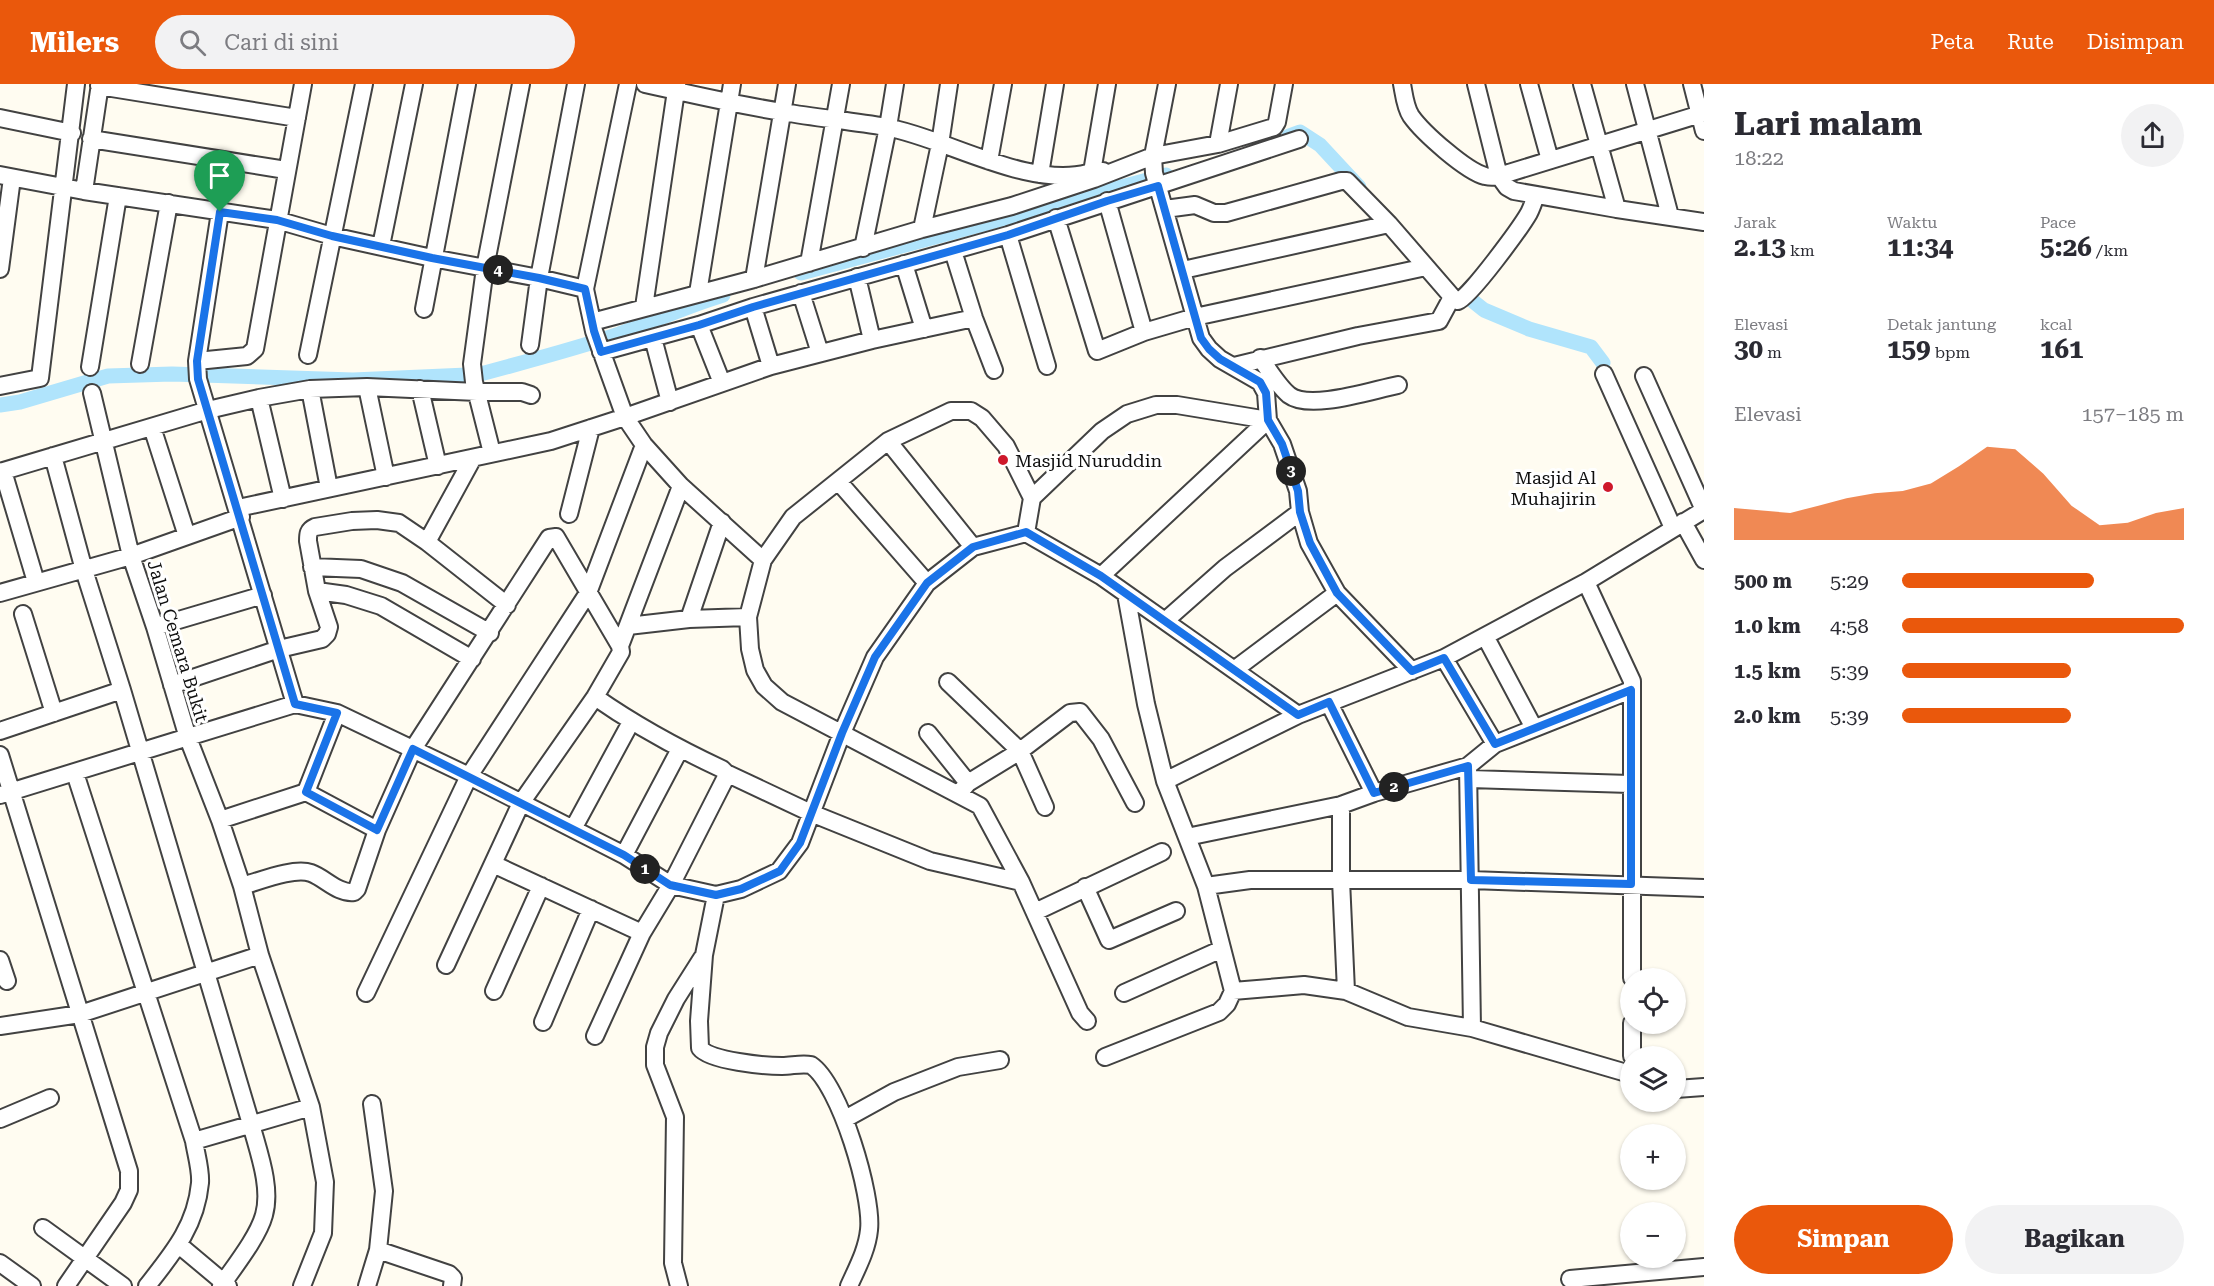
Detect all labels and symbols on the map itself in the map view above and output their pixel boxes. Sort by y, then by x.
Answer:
pin [194,150,245,212]
pin: 4 [483,255,513,285]
place label: Masjid Nuruddin [1015,450,1162,471]
marker: Masjid Nuruddin [996,453,1010,467]
pin: 3 [1276,456,1306,486]
place label: Masjid Al Muhajirin [1510,467,1596,509]
marker: Masjid Al Muhajirin [1601,480,1615,494]
street label: Jalan Cemara Bukit [143,557,213,725]
pin: 2 [1379,772,1409,802]
pin: 1 [630,854,660,884]

